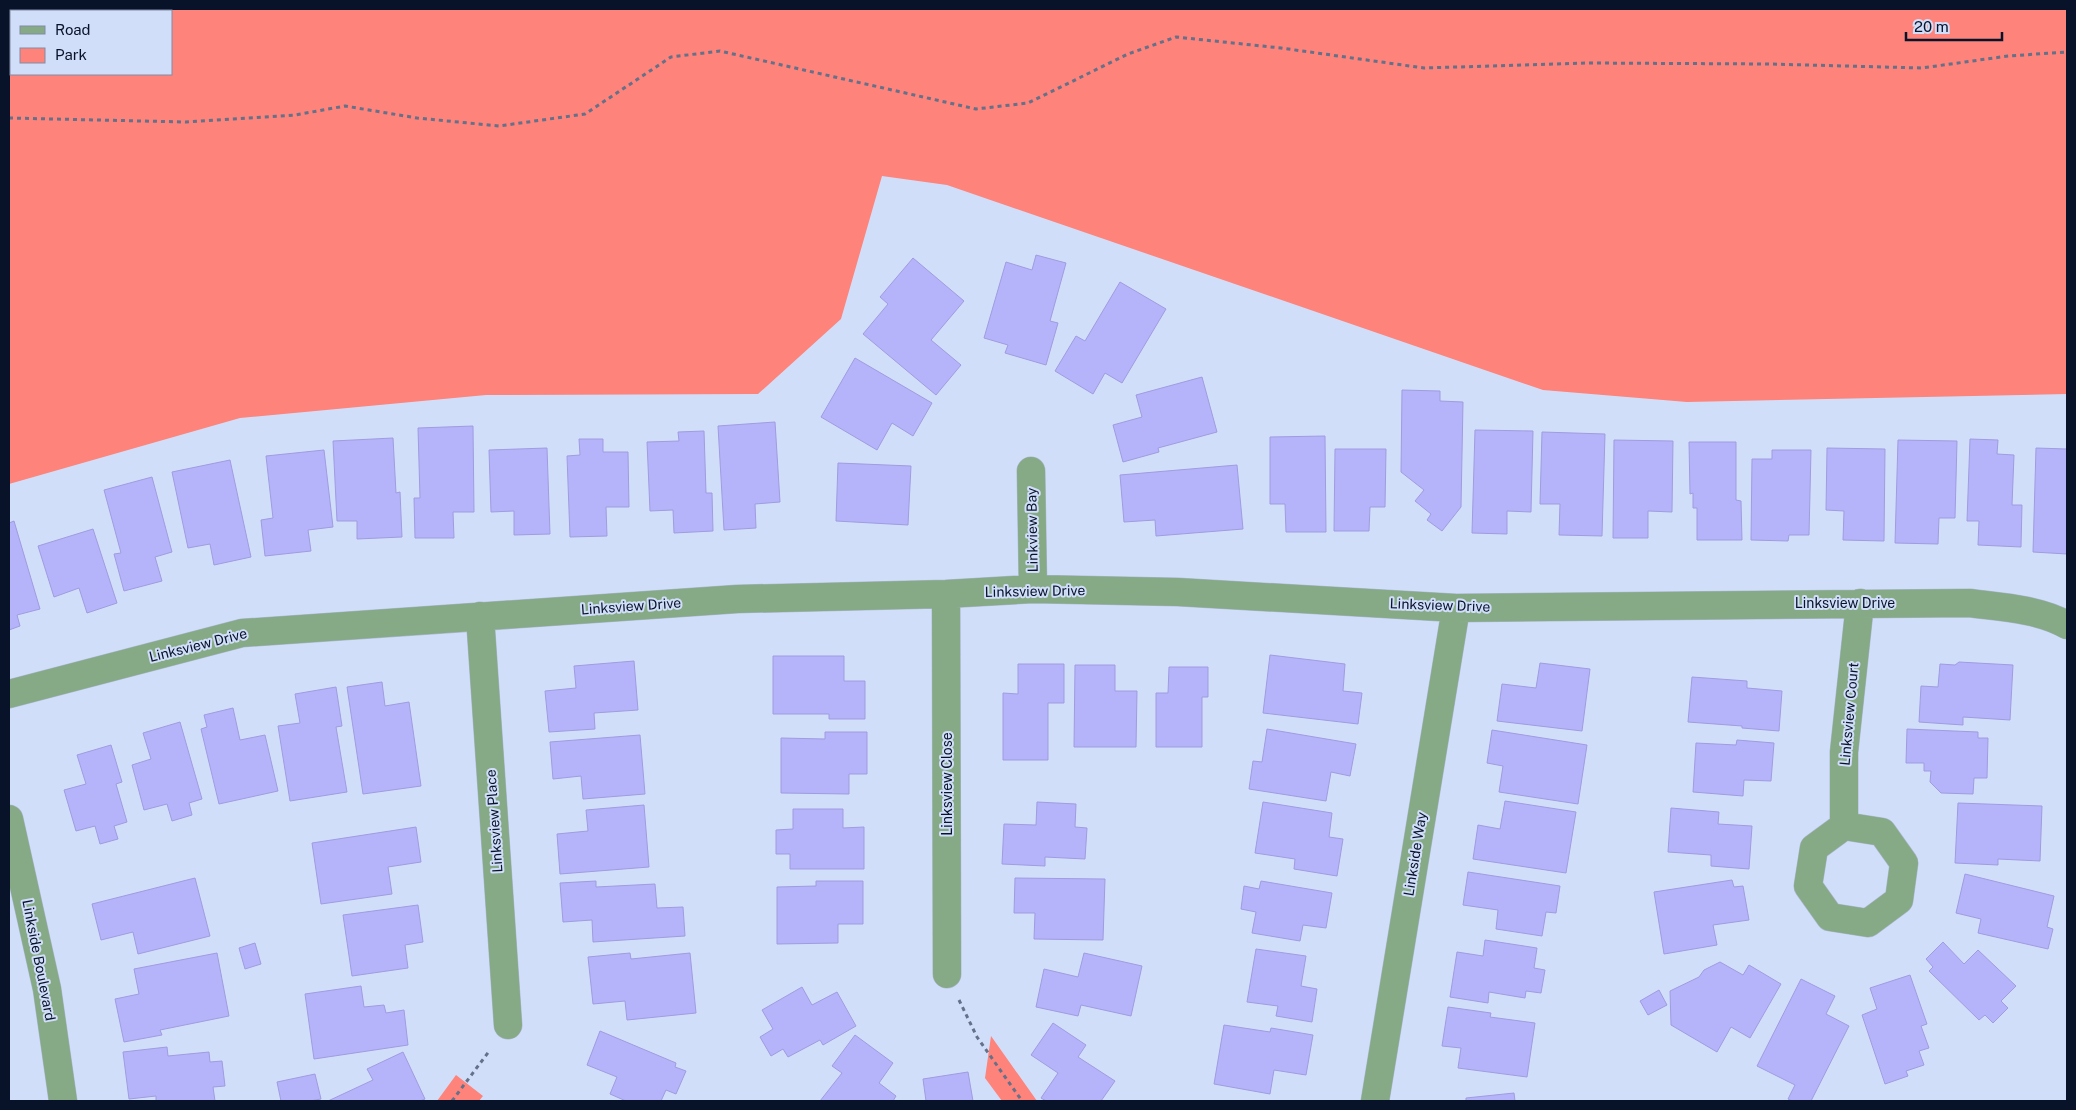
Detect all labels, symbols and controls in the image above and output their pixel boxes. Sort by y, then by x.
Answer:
legend [10,10,172,75]
scale bar [1906,10,2002,42]
text: 20 m [1914,18,1949,35]
text: Road [55,21,91,38]
text: Park [55,46,87,63]
street label: Linkview Bay [1023,487,1041,573]
street label: Linksview Drive [985,582,1085,600]
street label: Linksview Drive [580,595,682,617]
street label: Linksview Drive [1389,595,1491,615]
street label: Linksview Drive [1795,595,1895,611]
street label: Linksview Drive [147,625,249,665]
street label: Linksview Court [1837,662,1861,766]
street label: Linksview Close [939,732,955,836]
street label: Linksview Place [482,769,506,873]
street label: Linkside Way [1400,810,1430,897]
street label: Linkside Boulevard [19,898,59,1022]

